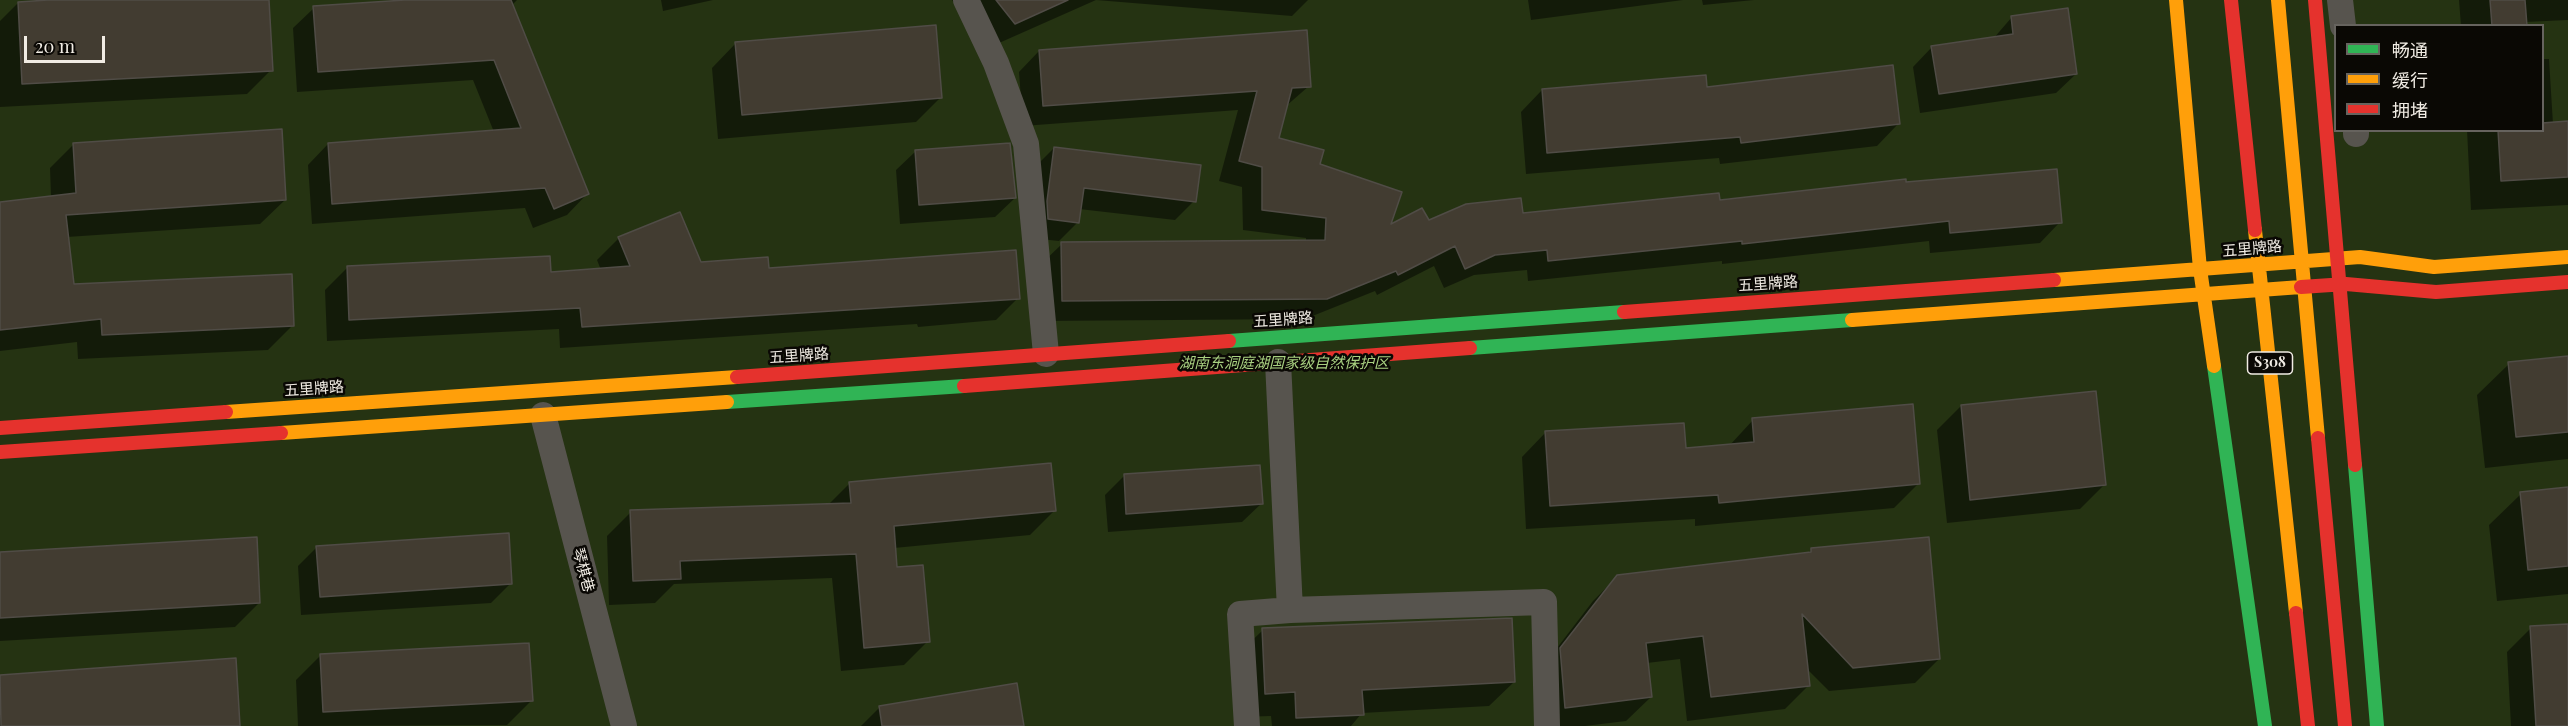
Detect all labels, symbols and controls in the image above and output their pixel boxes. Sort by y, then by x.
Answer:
scale bar [27,24,108,62]
legend [2334,24,2544,132]
text: 20 m [35,34,75,58]
text: 畅通 [2392,38,2428,62]
text: 缓行 [2392,68,2428,92]
text: 拥堵 [2392,98,2428,122]
street label: 五里牌路 [2221,237,2283,261]
street label: 五里牌路 [1737,273,1799,295]
street label: 五里牌路 [1252,309,1314,331]
street label: 五里牌路 [768,345,830,367]
road number: S308 [2248,352,2292,374]
park label: 湖南东洞庭湖国家级自然保护区 [1179,354,1389,372]
street label: 五里牌路 [283,378,345,400]
street label: 琴棋巷 [568,546,598,594]

